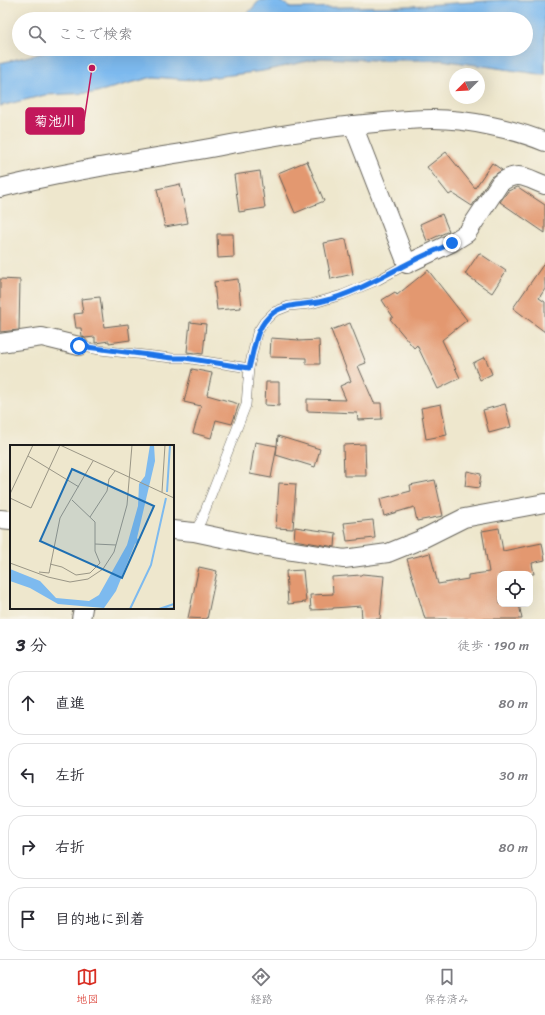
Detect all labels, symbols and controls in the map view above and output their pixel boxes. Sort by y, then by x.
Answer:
search box [12,12,533,56]
text: ここで検索 [58,21,133,47]
icon: search [26,23,48,45]
north arrow [449,68,485,104]
callout: 菊池川 [26,108,84,134]
text: 菊池川 [34,109,76,134]
route end [443,234,461,252]
route start [70,337,88,355]
inset map [10,445,174,609]
map controls [497,571,533,607]
button: locate [497,571,533,607]
text: 3 分 [16,630,47,660]
text: 徒歩 · 190 m [458,634,529,657]
text: 直進 [55,690,85,716]
icon: ahead [17,692,39,714]
text: 80 m [499,692,528,715]
text: 左折 [55,762,85,788]
icon: left [17,764,39,786]
text: 30 m [499,764,528,787]
text: 右折 [55,834,85,860]
icon: right [17,836,39,858]
text: 80 m [499,836,528,859]
text: 目的地に到着 [55,906,145,932]
icon: arrive [17,908,39,930]
tab: 地図 [76,966,98,1009]
tab: 経路 [250,966,272,1009]
tab: 保存済み [425,966,469,1009]

